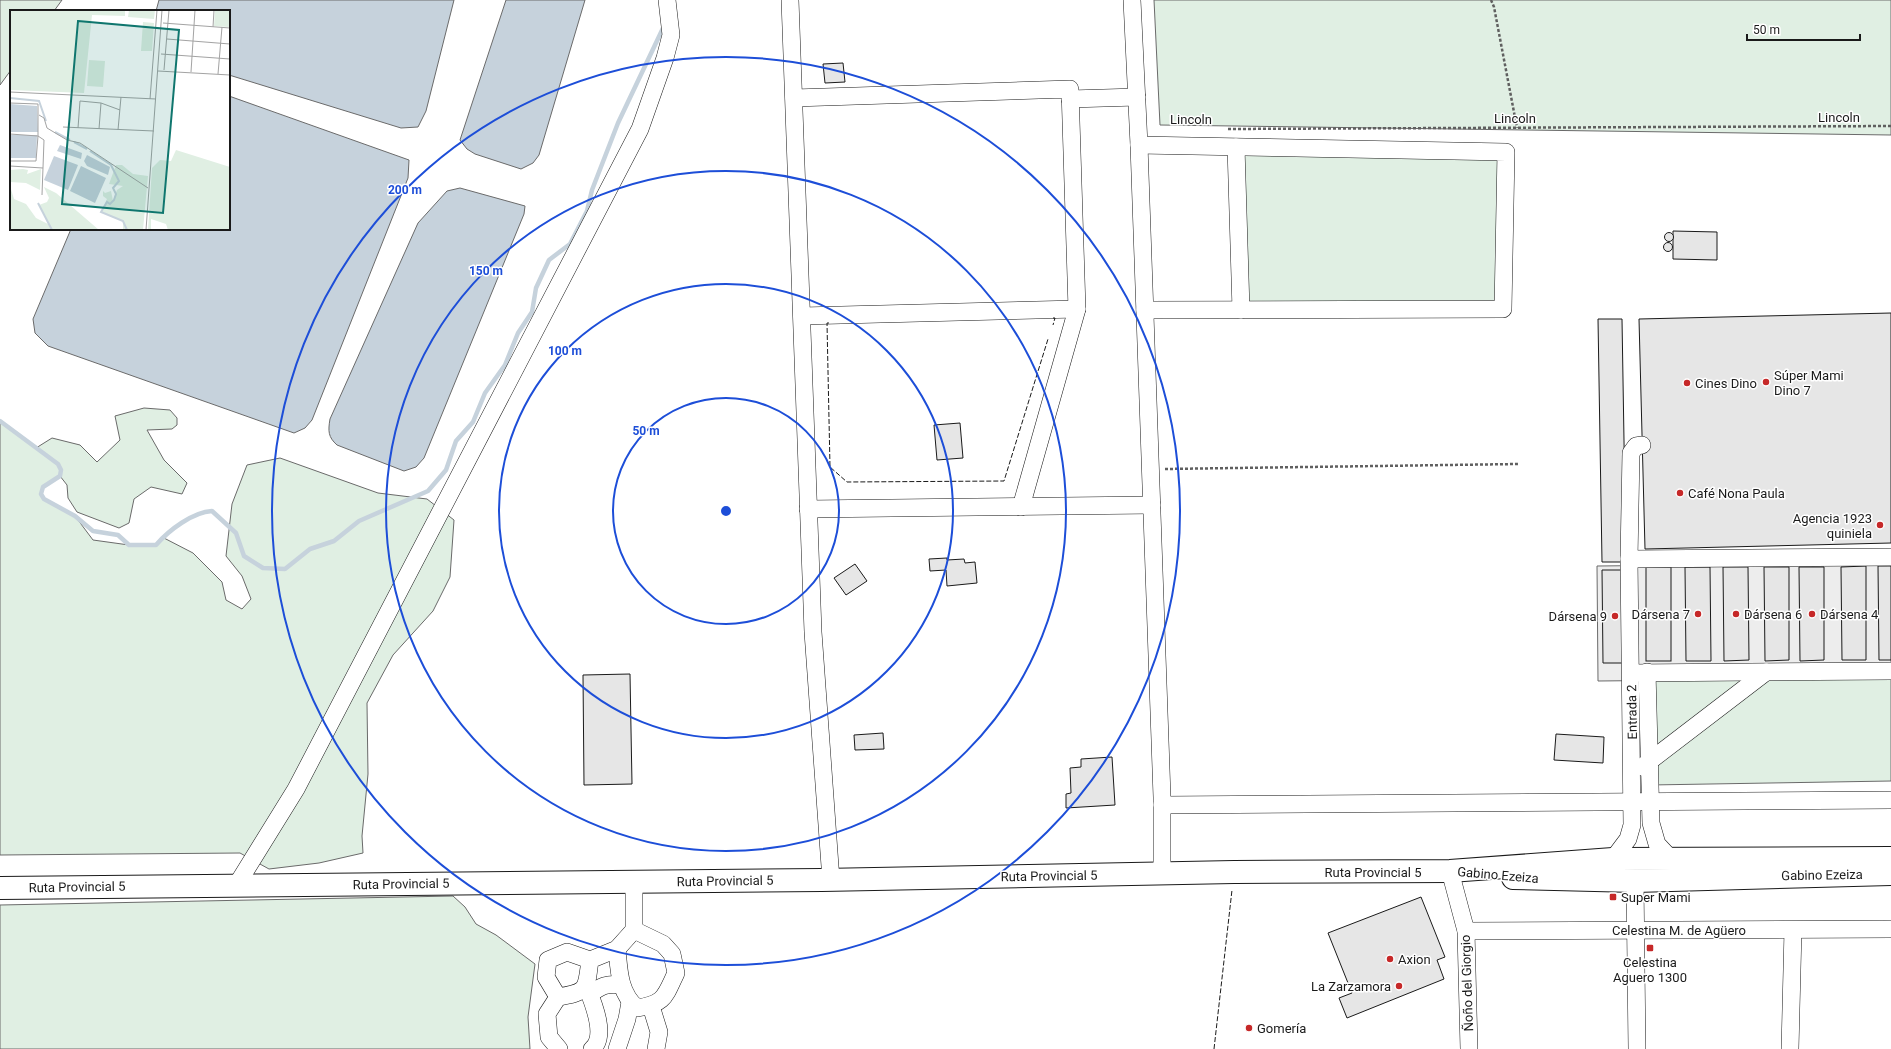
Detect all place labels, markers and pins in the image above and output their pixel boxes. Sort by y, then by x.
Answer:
place label: Súper Mami Dino 7 [1774,368,1844,398]
place label: Cines Dino [1695,376,1757,391]
marker: Súper Mami Dino 7 [1761,377,1771,387]
marker: Cines Dino [1682,378,1692,388]
place label: Café Nona Paula [1688,486,1785,501]
marker: Café Nona Paula [1675,488,1685,498]
centre of rings [719,504,733,518]
place label: Agencia 1923 quiniela [1793,511,1872,541]
marker: Agencia 1923 quiniela [1875,520,1885,530]
place label: Dársena 7 [1632,607,1690,622]
place label: Dársena 6 [1744,607,1802,622]
place label: Dársena 4 [1820,607,1879,622]
place label: Dársena 9 [1549,609,1607,624]
marker: Dársena 7 [1693,609,1703,619]
marker: Dársena 6 [1731,609,1741,619]
marker: Dársena 4 [1807,609,1817,619]
marker: Dársena 9 [1610,611,1620,621]
place label: Super Mami [1621,890,1691,905]
marker: Super Mami [1608,892,1618,902]
marker: Celestina Aguero 1300 [1645,943,1655,953]
place label: Axion [1398,952,1431,967]
marker: Axion [1385,954,1395,964]
place label: Celestina Aguero 1300 [1613,955,1687,985]
place label: La Zarzamora [1311,979,1391,994]
marker: La Zarzamora [1394,981,1404,991]
place label: Gomería [1257,1021,1306,1036]
marker: Gomería [1244,1023,1254,1033]

